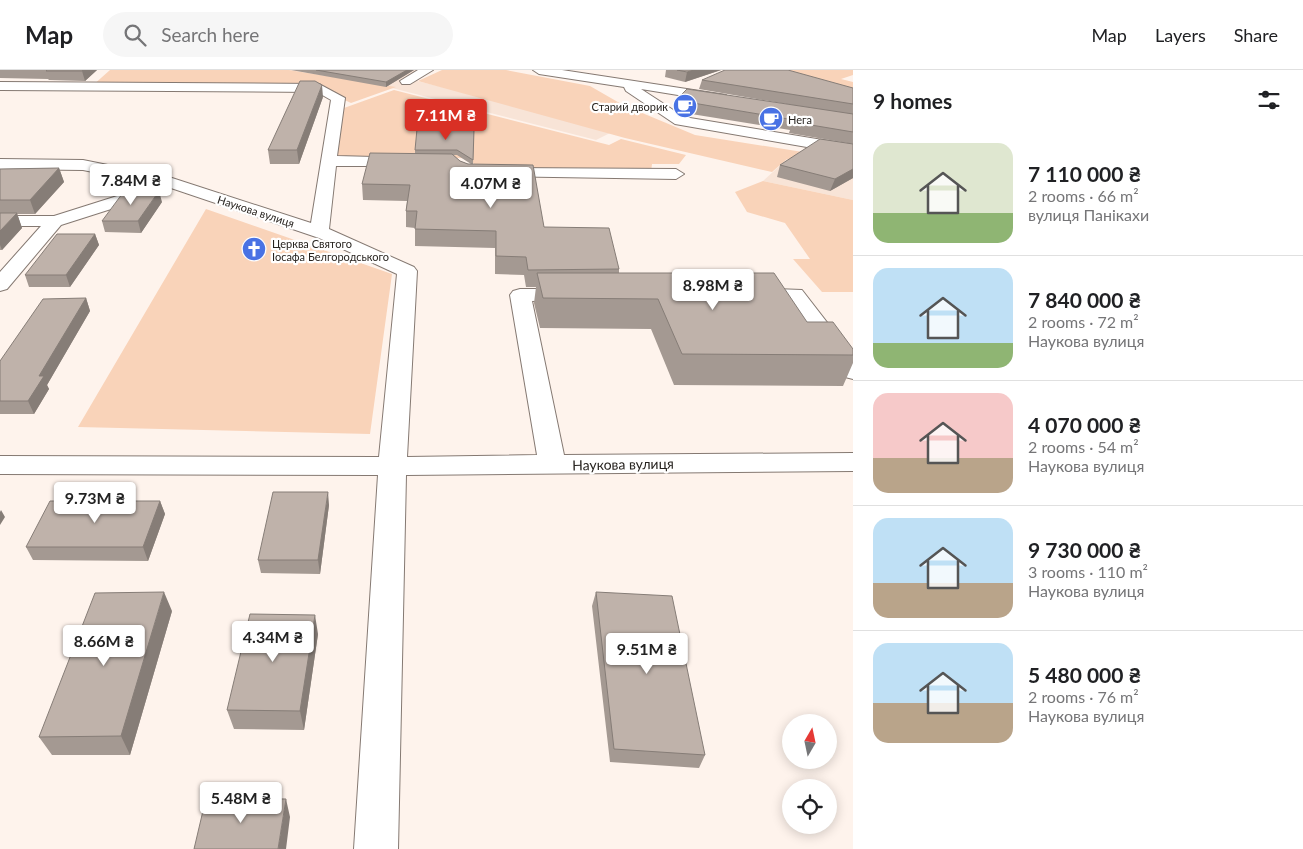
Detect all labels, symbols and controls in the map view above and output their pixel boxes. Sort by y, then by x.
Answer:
search box [103,12,453,57]
text: Map [25,20,73,49]
icon: search [121,21,149,49]
text: Search here [161,23,259,46]
text: Map [1091,24,1127,46]
text: Layers [1155,24,1206,46]
text: Share [1234,24,1278,46]
icon: filters [1255,86,1283,114]
text: 9 homes [873,88,952,113]
cafe icon: Старий дворик [672,93,698,119]
pin: 7.11M ₴ [400,98,492,141]
place label: Старий дворик [592,100,668,113]
text: 7.11M ₴ [416,105,476,124]
cafe icon: Нега [758,106,784,132]
place label: Нега [788,113,812,126]
text: 7 110 000 ₴ [1028,161,1141,186]
icon: home [913,163,973,223]
pin: 7.84M ₴ [85,164,177,206]
pin: 4.07M ₴ [445,166,537,209]
text: 7.84M ₴ [101,170,161,189]
text: 4.07M ₴ [461,173,521,192]
text: 2 rooms · 66 m² [1028,186,1139,205]
street label: Наукова вулиця [216,192,296,230]
text: вулиця Панікахи [1028,205,1149,224]
church icon: Церква Святого Іосафа Белгородського [241,236,267,262]
place label: Церква Святого Іосафа Белгородського [272,237,389,263]
pin: 8.98M ₴ [667,268,759,311]
text: 8.98M ₴ [683,275,743,294]
text: 7 840 000 ₴ [1028,287,1141,312]
icon: home [913,288,973,348]
text: 2 rooms · 72 m² [1028,312,1139,331]
text: Наукова вулиця [1028,331,1144,350]
text: 4 070 000 ₴ [1028,412,1141,437]
icon: home [913,413,973,473]
text: 2 rooms · 54 m² [1028,437,1139,456]
street label: Наукова вулиця [572,455,674,473]
text: Наукова вулиця [1028,456,1144,475]
pin: 9.73M ₴ [49,482,141,524]
text: 9.73M ₴ [65,488,125,507]
text: 9 730 000 ₴ [1028,537,1141,562]
icon: home [913,538,973,598]
text: 3 rooms · 110 m² [1028,562,1148,581]
text: Наукова вулиця [1028,581,1144,600]
pin: 4.34M ₴ [227,620,319,663]
pin: 8.66M ₴ [58,624,150,667]
text: 4.34M ₴ [243,627,303,646]
text: 8.66M ₴ [74,631,134,650]
pin: 9.51M ₴ [601,632,693,675]
text: 9.51M ₴ [617,639,677,658]
text: 5 480 000 ₴ [1028,662,1141,687]
icon: home [913,663,973,723]
text: 2 rooms · 76 m² [1028,687,1139,706]
text: Наукова вулиця [1028,706,1144,725]
north arrow [782,714,838,769]
map controls [782,714,837,834]
button: locate [782,779,837,834]
pin: 5.48M ₴ [195,782,287,824]
text: 5.48M ₴ [211,788,271,807]

